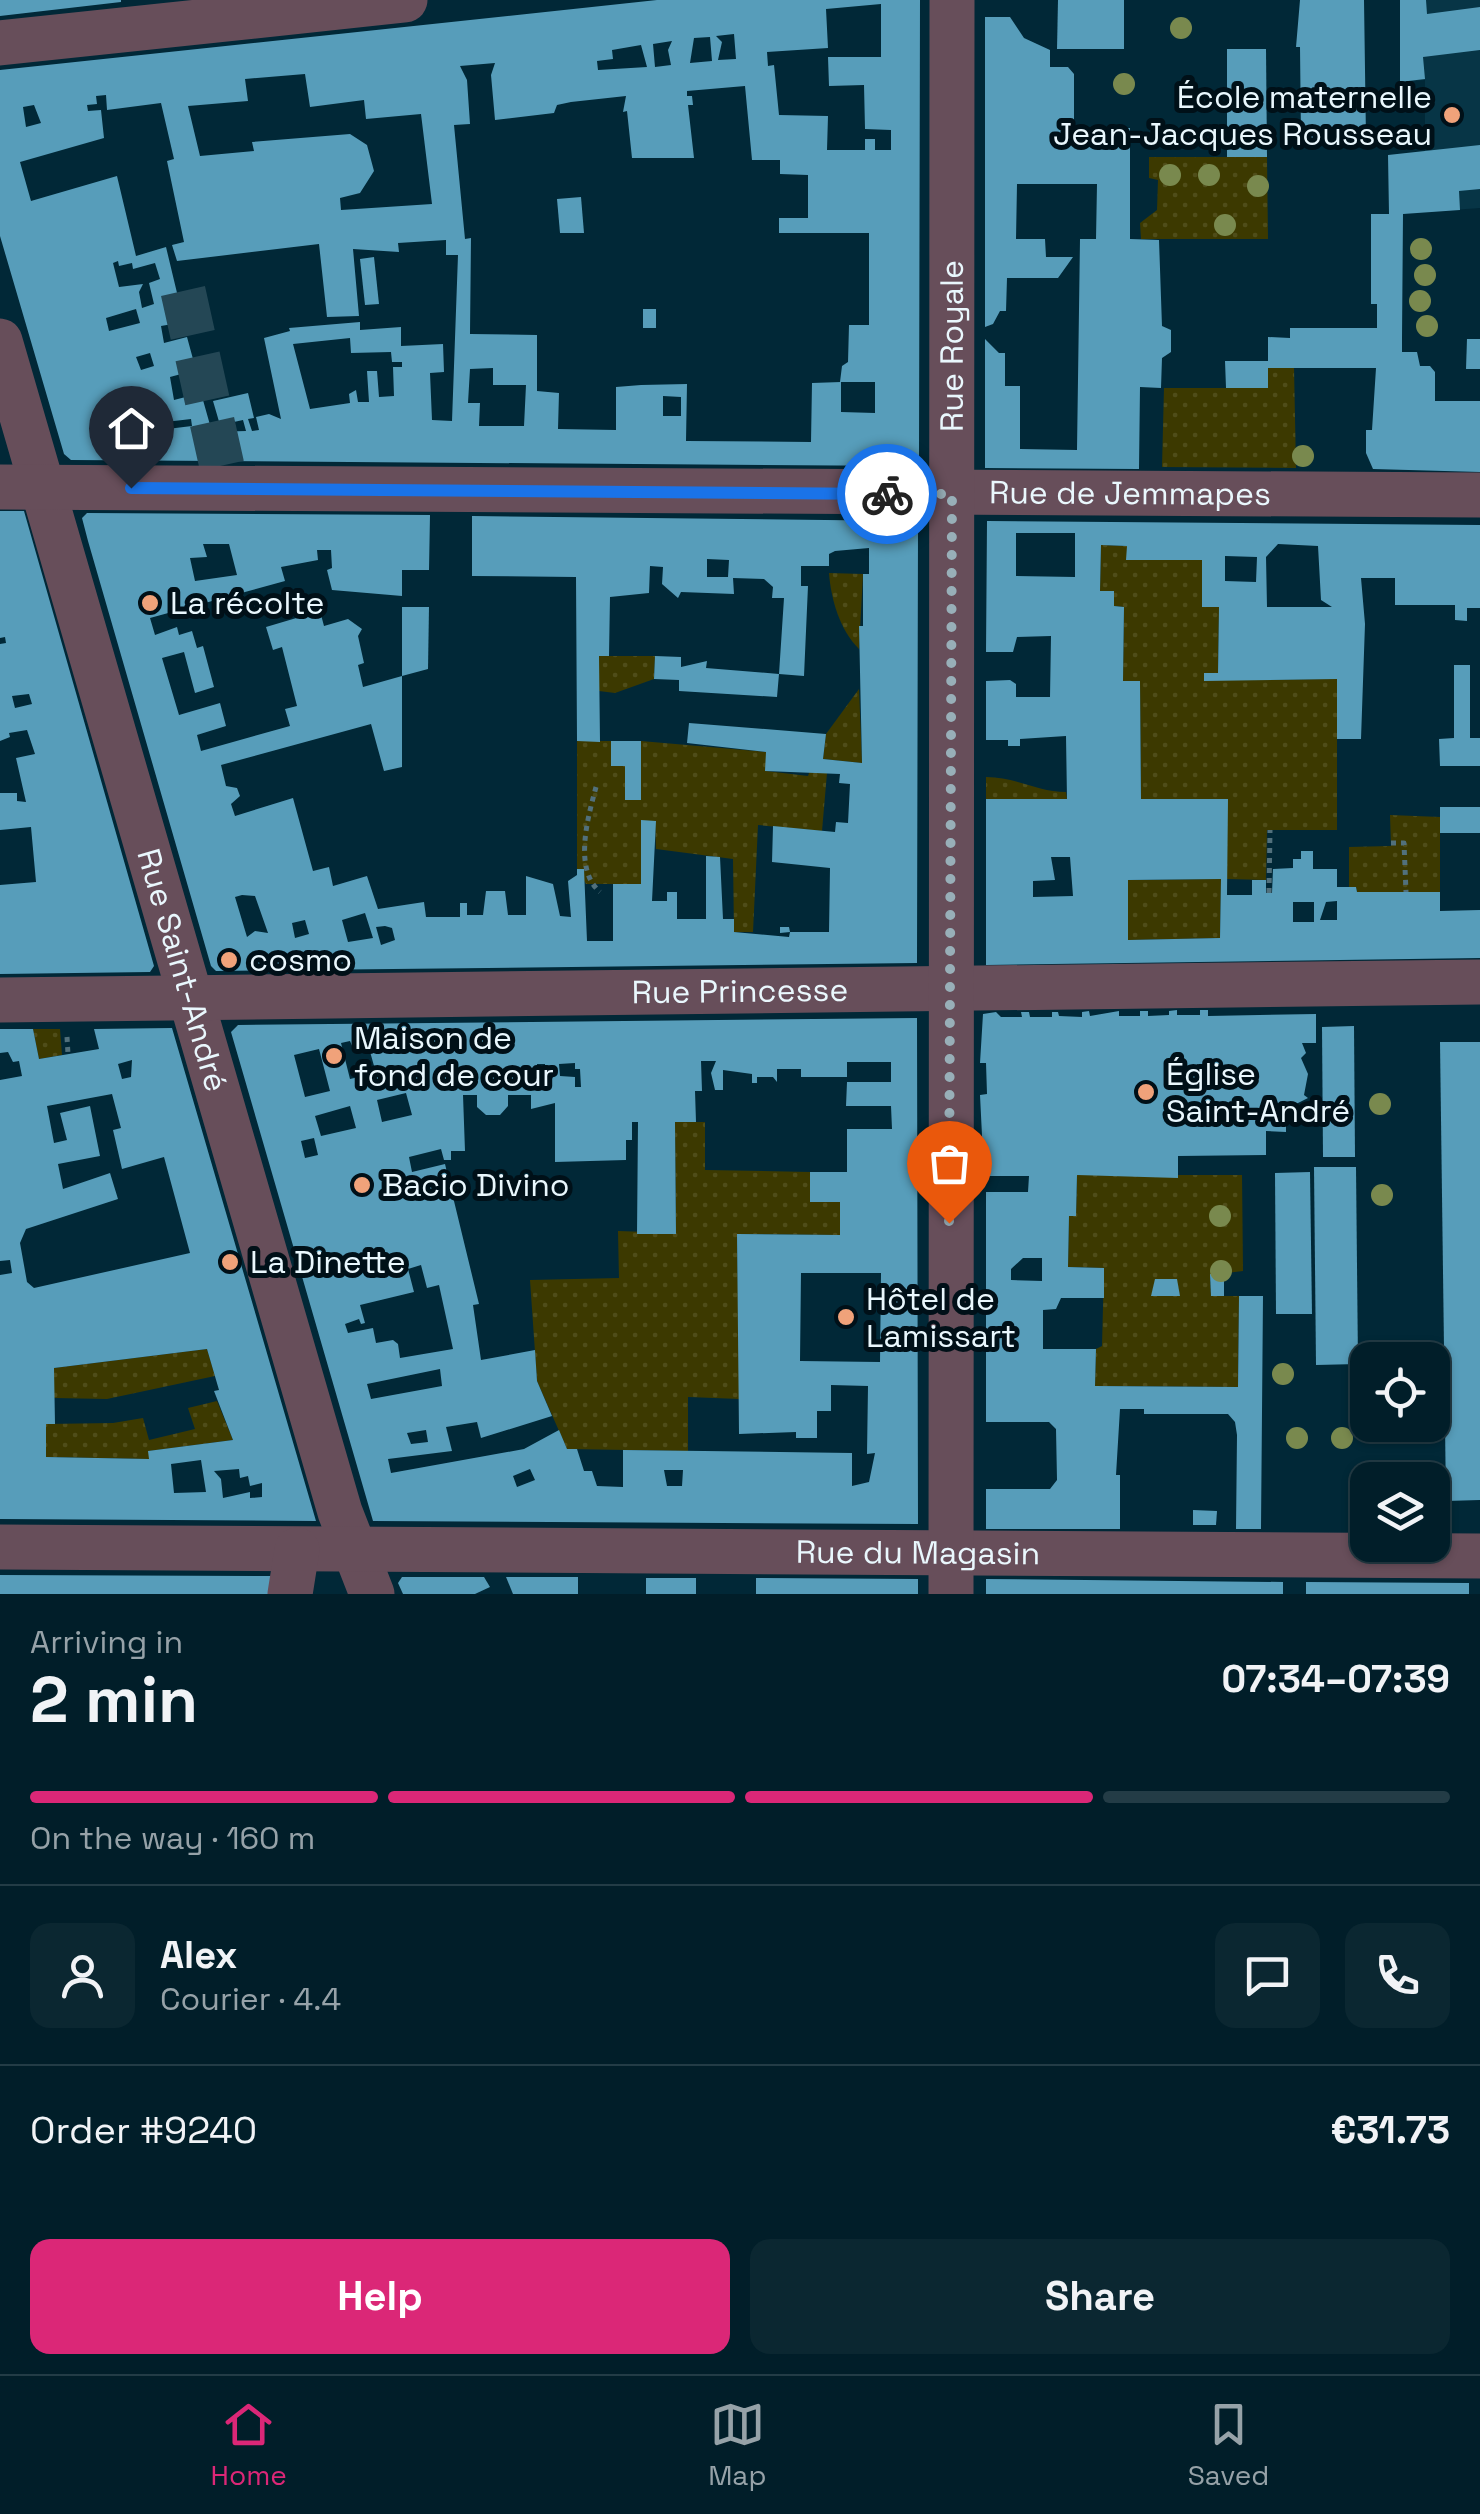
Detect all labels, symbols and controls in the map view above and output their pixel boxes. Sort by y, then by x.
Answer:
place label: École maternelle Jean-Jacques Rousseau [1053,77,1432,154]
marker: École maternelle Jean-Jacques Rousseau [1441,104,1463,126]
street label: Rue Royale [932,260,972,432]
pin [89,386,174,489]
icon: home [104,401,159,456]
courier [837,444,937,544]
icon: bike [860,467,915,522]
street label: Rue de Jemmapes [989,472,1271,514]
place label: La récolte [170,583,324,623]
marker: La récolte [139,592,161,614]
street label: Rue Saint-André [128,844,237,1096]
place label: cosmo [249,940,352,980]
marker: cosmo [218,949,240,971]
street label: Rue Princesse [631,970,848,1012]
place label: Maison de fond de cour [354,1018,554,1095]
marker: Maison de fond de cour [323,1045,345,1067]
place label: Église Saint-André [1166,1054,1350,1131]
marker: Église Saint-André [1135,1081,1157,1103]
pin [907,1121,992,1224]
icon: bag [922,1136,977,1191]
place label: Bacio Divino [382,1165,570,1205]
marker: Bacio Divino [351,1174,373,1196]
place label: La Dinette [250,1242,406,1282]
marker: La Dinette [219,1251,241,1273]
place label: Hôtel de Lamissart [866,1279,1016,1356]
marker: Hôtel de Lamissart [835,1306,857,1328]
map controls [1350,1342,1450,1562]
button: locate [1350,1342,1450,1442]
button: layers [1350,1462,1450,1562]
street label: Rue du Magasin [796,1532,1040,1573]
text: Arriving in [30,1622,183,1662]
text: 07:34–07:39 [1221,1655,1450,1703]
text: 2 min [30,1658,198,1741]
text: On the way · 160 m [30,1818,315,1858]
button: person [30,1923,135,2028]
button: chat [1215,1923,1320,2028]
button: phone [1345,1923,1450,2028]
text: Alex [160,1931,237,1979]
text: Courier · 4.4 [160,1979,341,2019]
text: Order #9240 [30,2106,257,2154]
text: €31.73 [1330,2106,1450,2154]
button: Help [30,2239,730,2354]
button: Share [750,2239,1450,2354]
tab: Home [211,2397,287,2493]
tab: Map [708,2397,767,2493]
tab: Saved [1188,2397,1269,2493]

